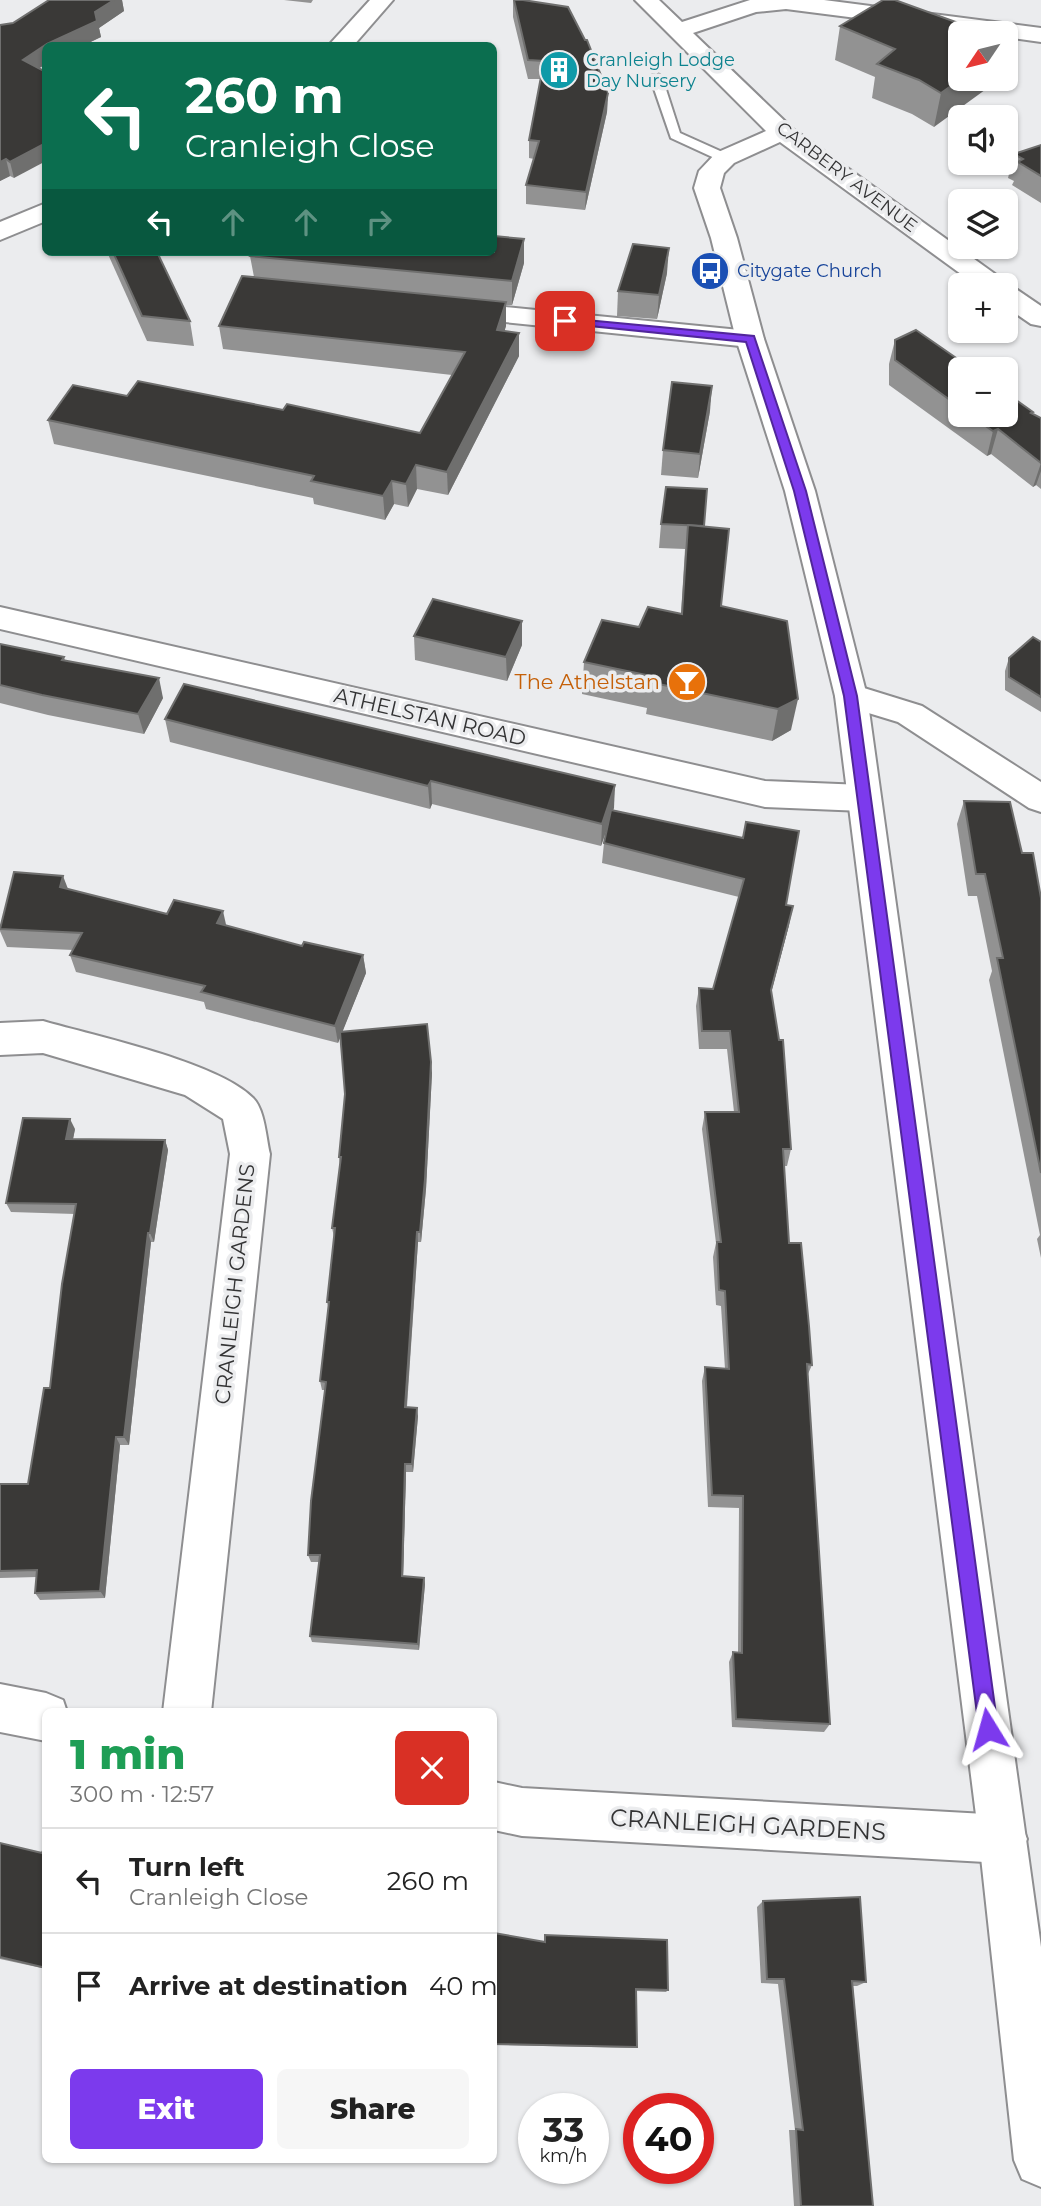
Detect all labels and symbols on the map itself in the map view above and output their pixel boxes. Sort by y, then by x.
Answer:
north arrow [948,21,1018,91]
building icon: Cranleigh Lodge Day Nursery [538,49,580,91]
place label: Cranleigh Lodge Day Nursery [586,49,735,92]
street label: CARBERY AVENUE [772,117,922,237]
bus stop icon: Citygate Church [689,250,731,292]
place label: Citygate Church [737,260,882,282]
pin [535,291,595,351]
bar icon: The Athelstan [666,661,708,703]
place label: The Athelstan [515,669,660,694]
street label: ATHELSTAN ROAD [332,682,529,751]
street label: CRANLEIGH GARDENS [209,1162,260,1405]
position arrow [951,1692,1025,1766]
street label: CRANLEIGH GARDENS [609,1803,887,1846]
speed limit sign: 40 [623,2093,714,2184]

